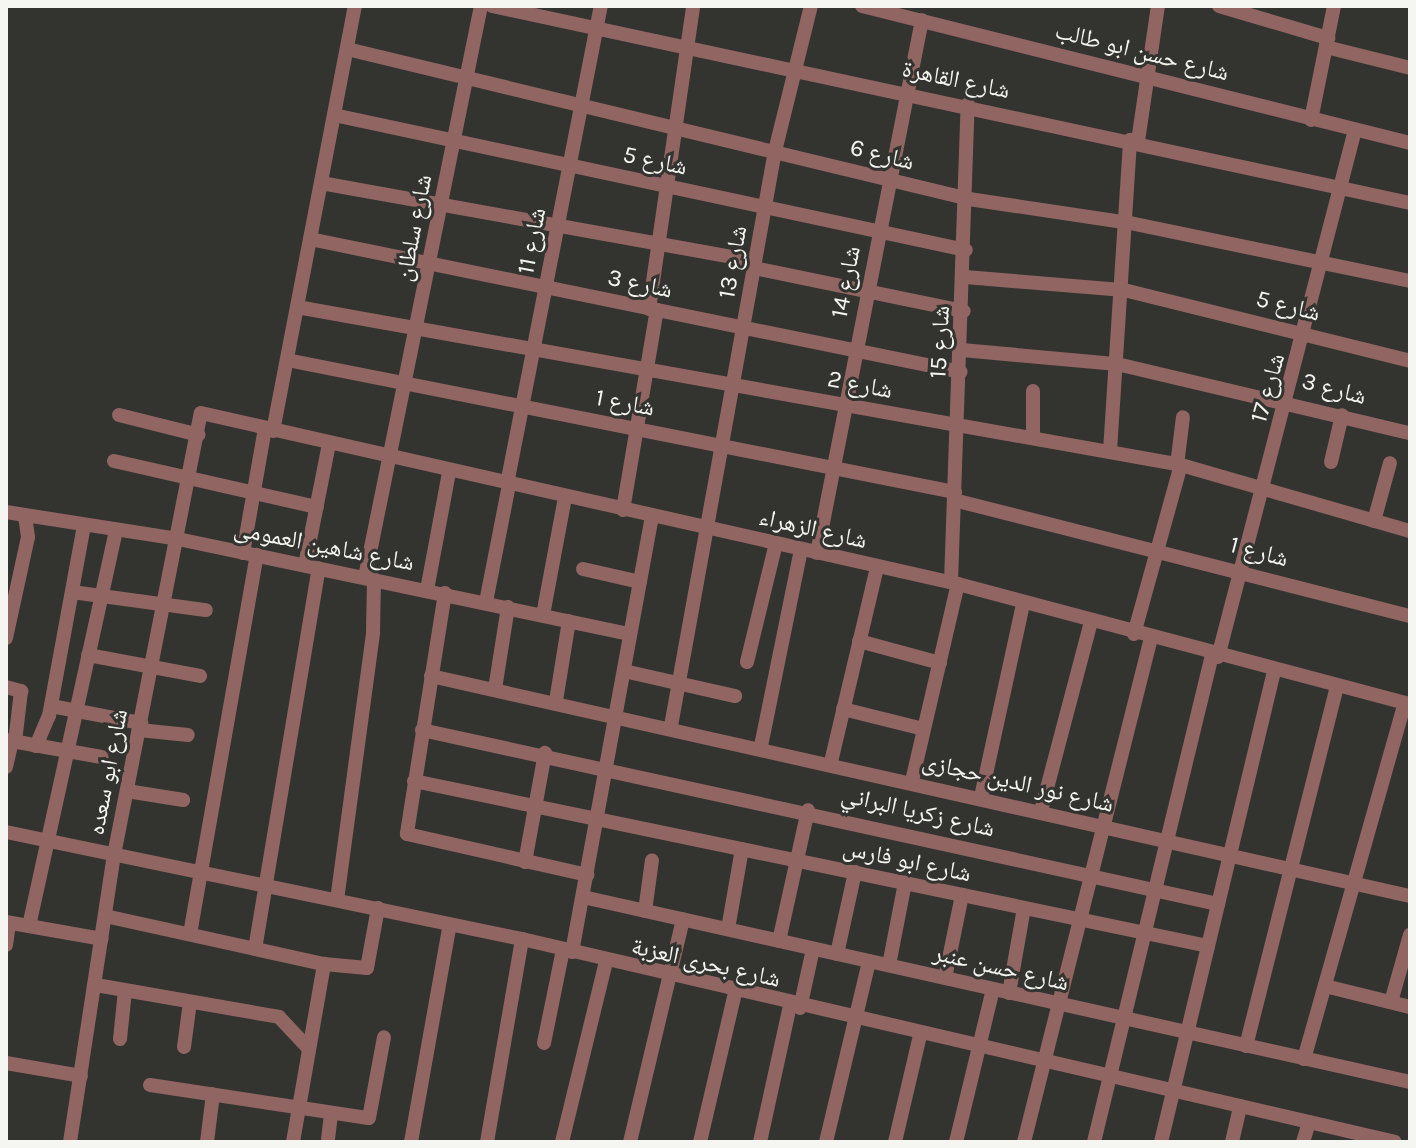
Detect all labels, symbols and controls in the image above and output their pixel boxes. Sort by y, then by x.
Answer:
street label: شارع حسن ابو طالب [1052,16,1232,88]
street label: شارع القاهرة [900,55,1012,105]
street label: شارع 6 [847,133,917,177]
street label: شارع 5 [620,140,690,182]
street label: شارع سلطان [390,172,438,284]
street label: شارع 11 [511,205,553,277]
street label: شارع 13 [712,223,754,301]
street label: شارع 14 [825,244,867,320]
street label: شارع 3 [605,263,675,305]
street label: شارع 5 [1253,284,1323,328]
street label: شارع 15 [924,305,956,379]
street label: شارع 17 [1244,350,1292,426]
street label: شارع 2 [825,365,895,405]
street label: شارع 3 [1299,367,1369,411]
street label: شارع 1 [593,383,657,423]
street label: شارع الزهراء [756,503,870,555]
street label: شارع شاهين العمومى [231,514,417,578]
street label: شارع 1 [1227,530,1291,574]
street label: شارع ابو سعده [82,707,134,837]
street label: شارع نور الدين حجازى [919,747,1117,819]
street label: شارع زكريا البراني [838,780,998,844]
street label: شارع ابو فارس [840,833,974,889]
street label: شارع بحرى العزبة [629,932,783,994]
street label: شارع حسن عنبر [930,938,1072,998]

